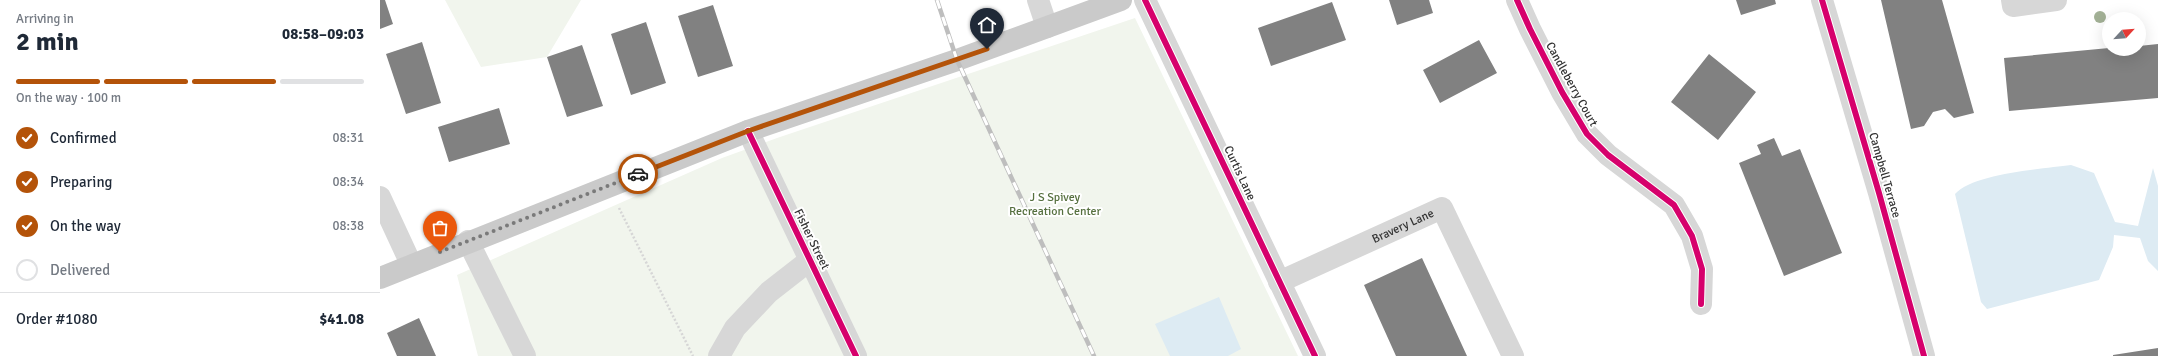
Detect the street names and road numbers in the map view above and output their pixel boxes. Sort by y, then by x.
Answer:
street label: Candleberry Court [1542,39,1601,129]
street label: Campbell Terrace [1865,131,1904,220]
street label: Curtis Lane [1220,143,1259,203]
street label: Fisher Street [790,206,833,272]
street label: Bravery Lane [1370,206,1436,247]

